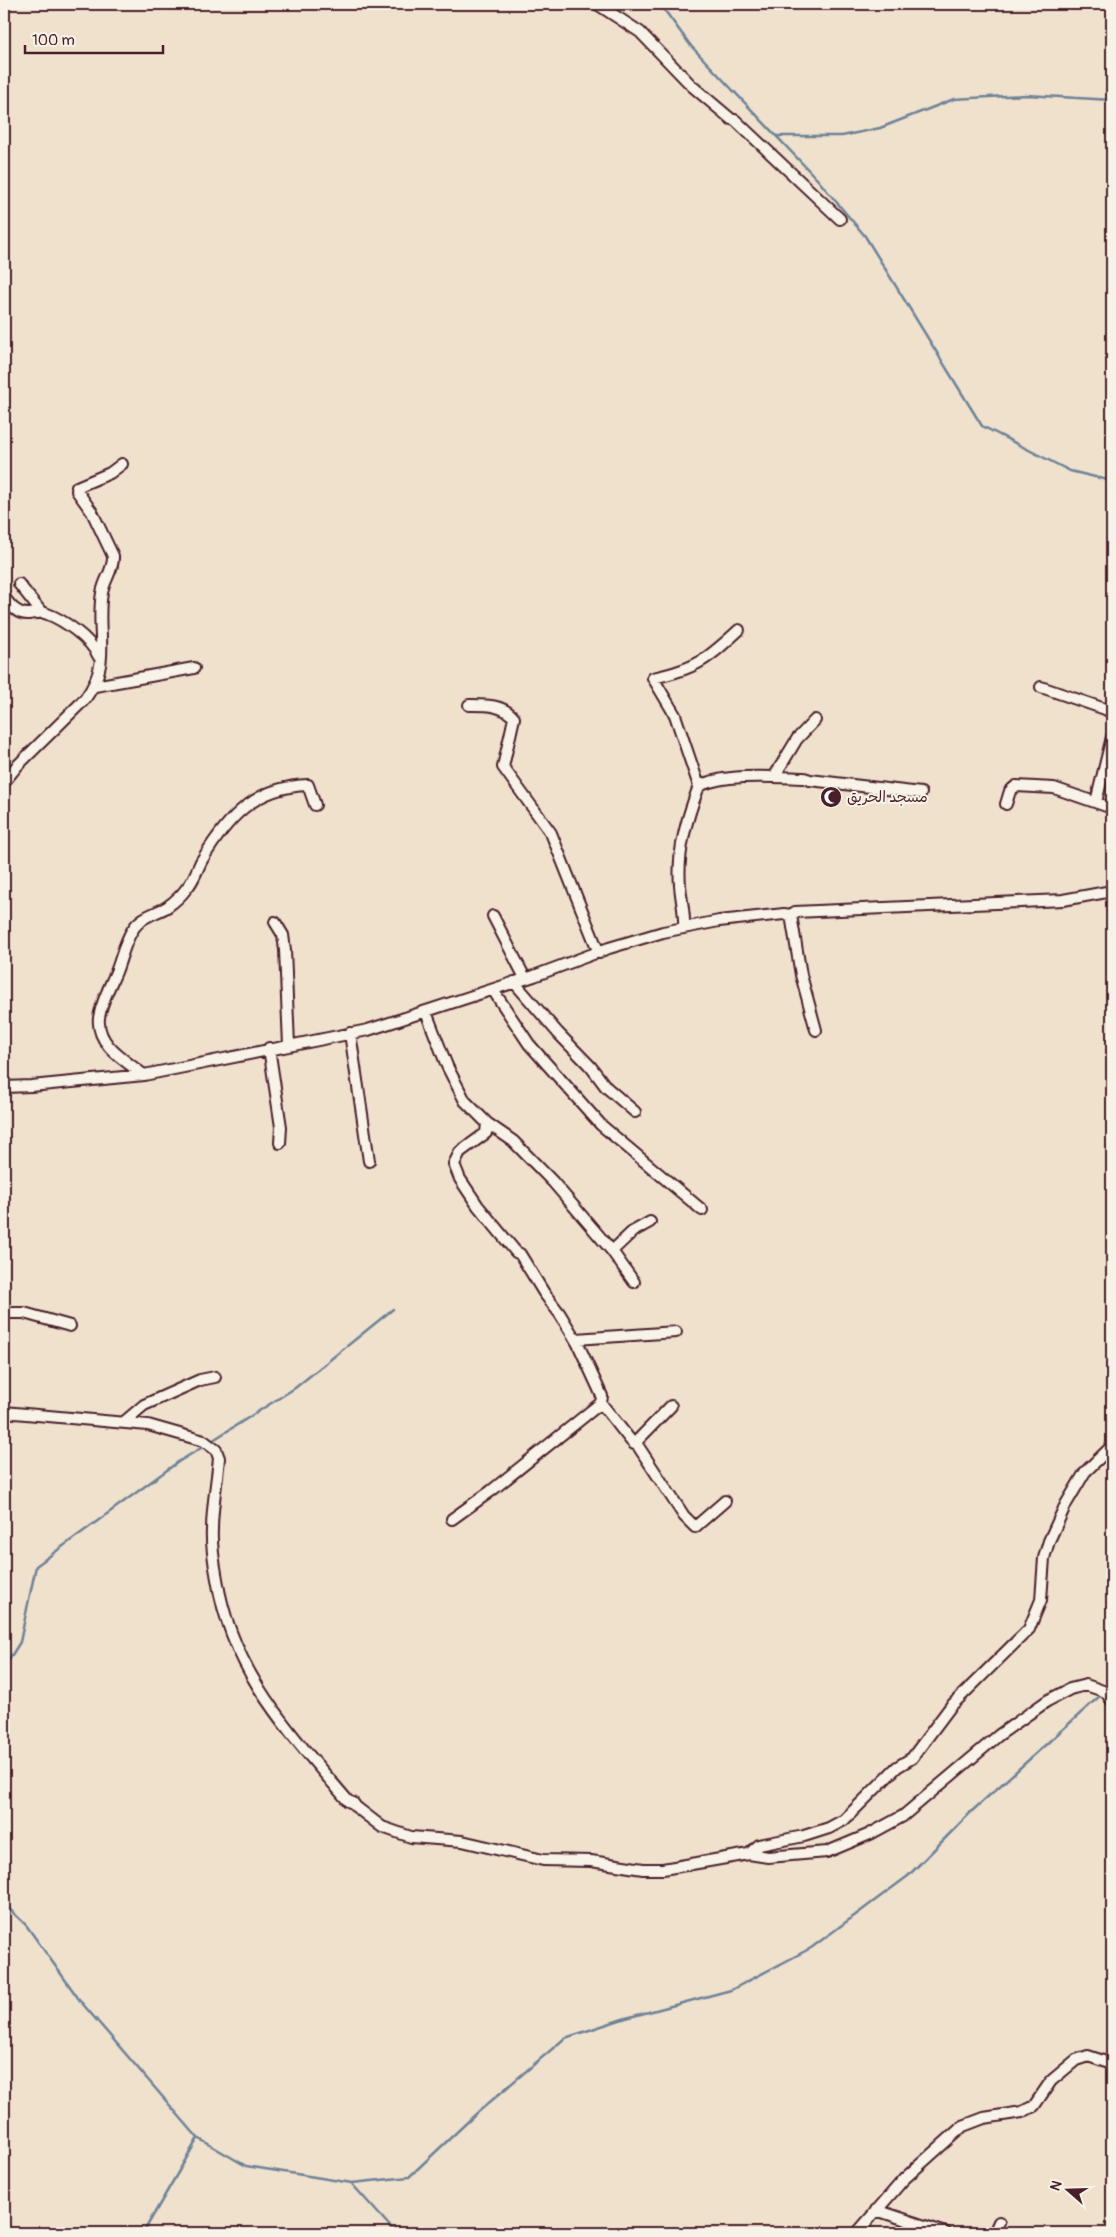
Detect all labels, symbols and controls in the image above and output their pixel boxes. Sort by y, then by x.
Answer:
scale bar [25,22,162,54]
text: 100 m [32,31,75,50]
mosque icon: مسجد الحريق [819,785,843,809]
place label: مسجد الحريق [847,788,928,807]
north arrow [1044,2164,1094,2214]
text: N [1047,2178,1066,2193]

